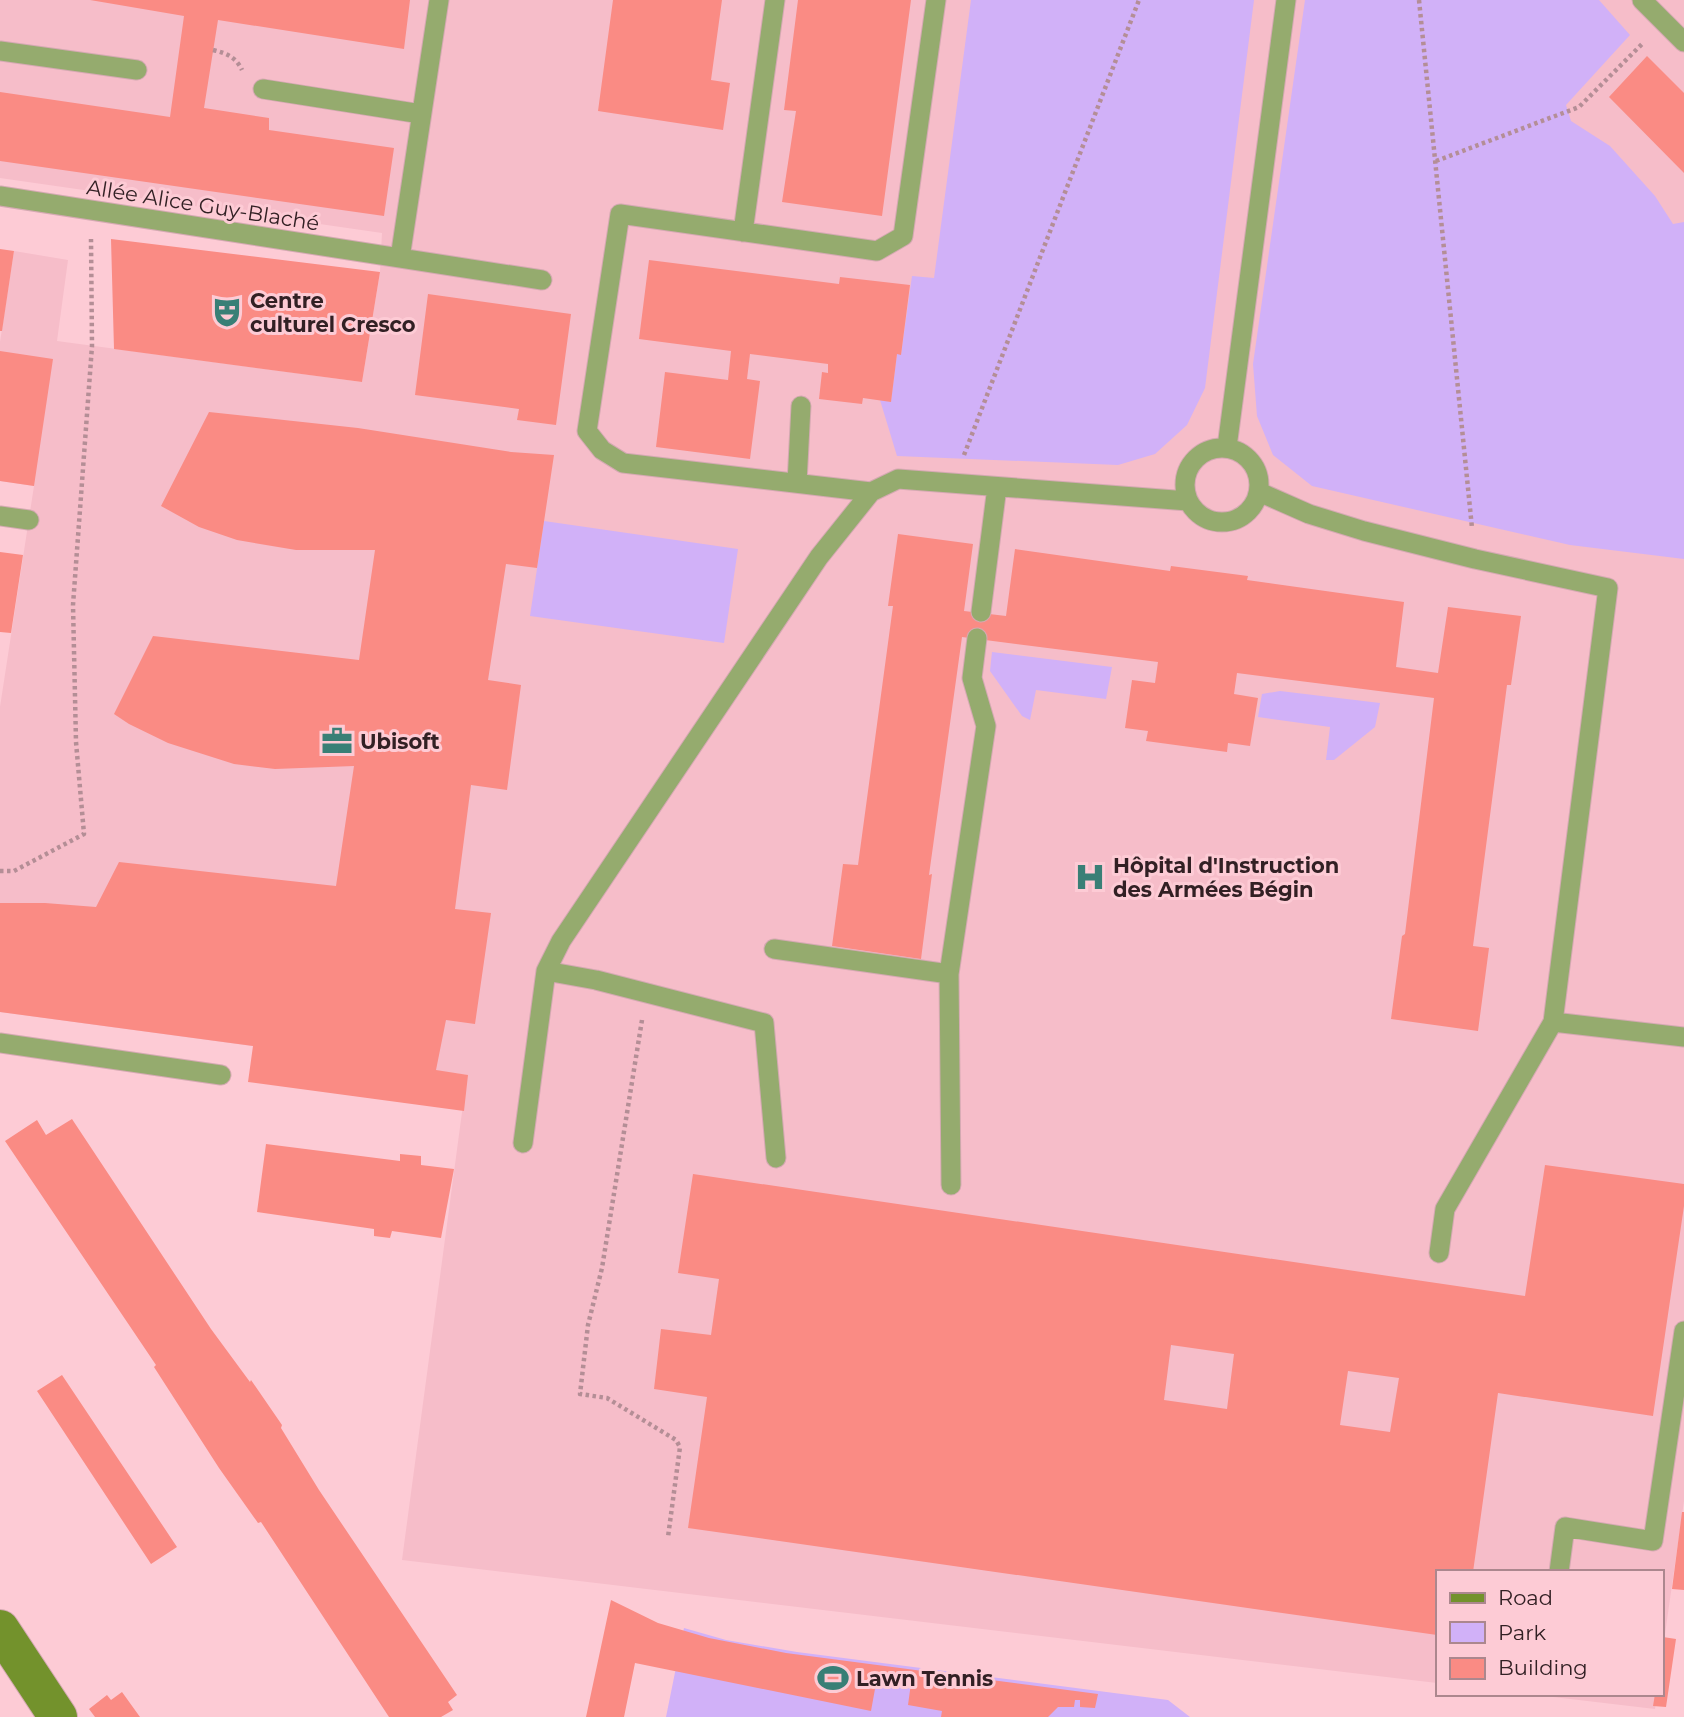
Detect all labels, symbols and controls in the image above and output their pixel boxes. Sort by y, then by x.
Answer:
street label: Allée Alice Guy-Blaché [85,174,321,236]
place label: Centre culturel Cresco [250,288,416,337]
theatre icon: Centre culturel Cresco [210,295,244,329]
office icon: Ubisoft [320,724,354,758]
place label: Ubisoft [360,729,440,754]
place label: Hôpital d'Instruction des Armées Bégin [1113,853,1339,902]
hospital icon: Hôpital d'Instruction des Armées Bégin [1073,860,1107,894]
legend [1436,1570,1663,1696]
text: Road [1498,1585,1553,1610]
text: Park [1498,1620,1546,1645]
text: Building [1498,1655,1588,1680]
sports icon: Lawn Tennis [816,1661,850,1695]
place label: Lawn Tennis [856,1666,993,1691]

